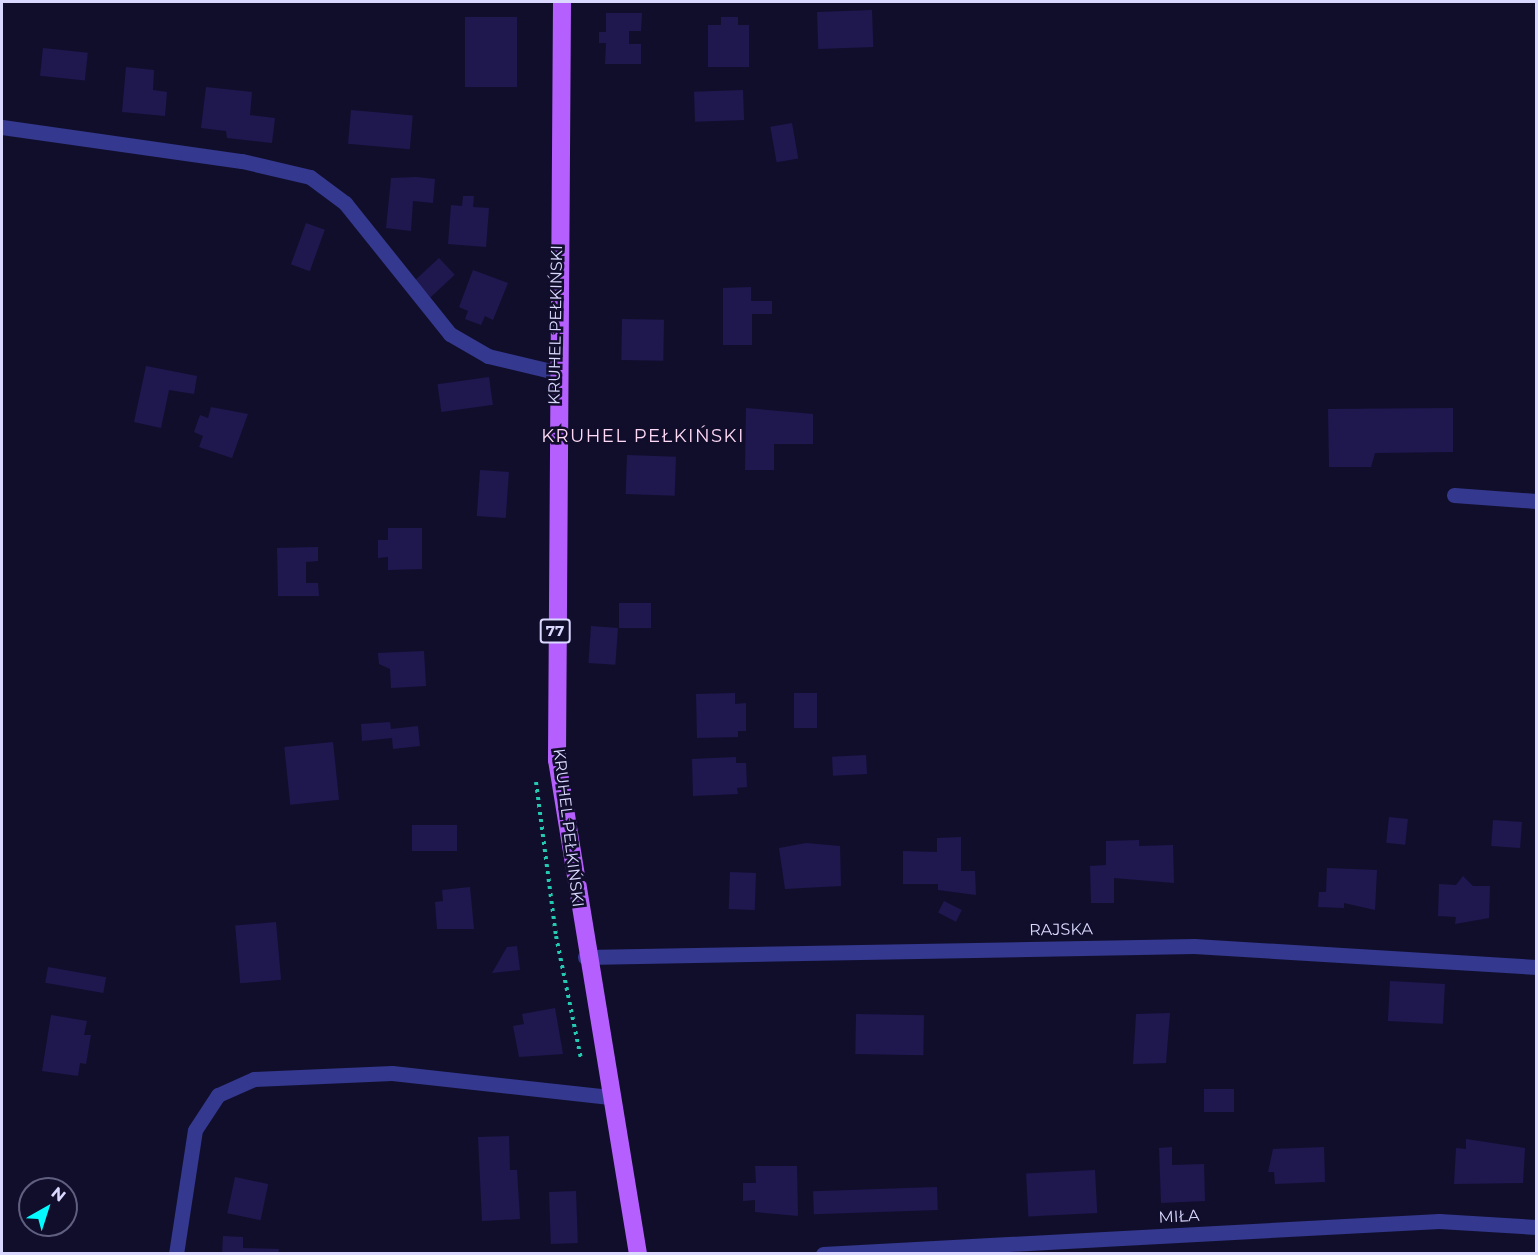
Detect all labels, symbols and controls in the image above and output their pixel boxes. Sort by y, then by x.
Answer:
street label: KRUHEL PEŁKIŃSKI [545,245,567,405]
district label: KRUHEL PEŁKIŃSKI [541,425,745,447]
road number: 77 [538,619,572,643]
street label: KRUHEL PEŁKIŃSKI [549,748,587,908]
street label: RAJSKA [1029,920,1093,940]
north arrow [18,1177,78,1237]
text: N [47,1183,69,1206]
street label: MIŁA [1158,1206,1200,1228]

